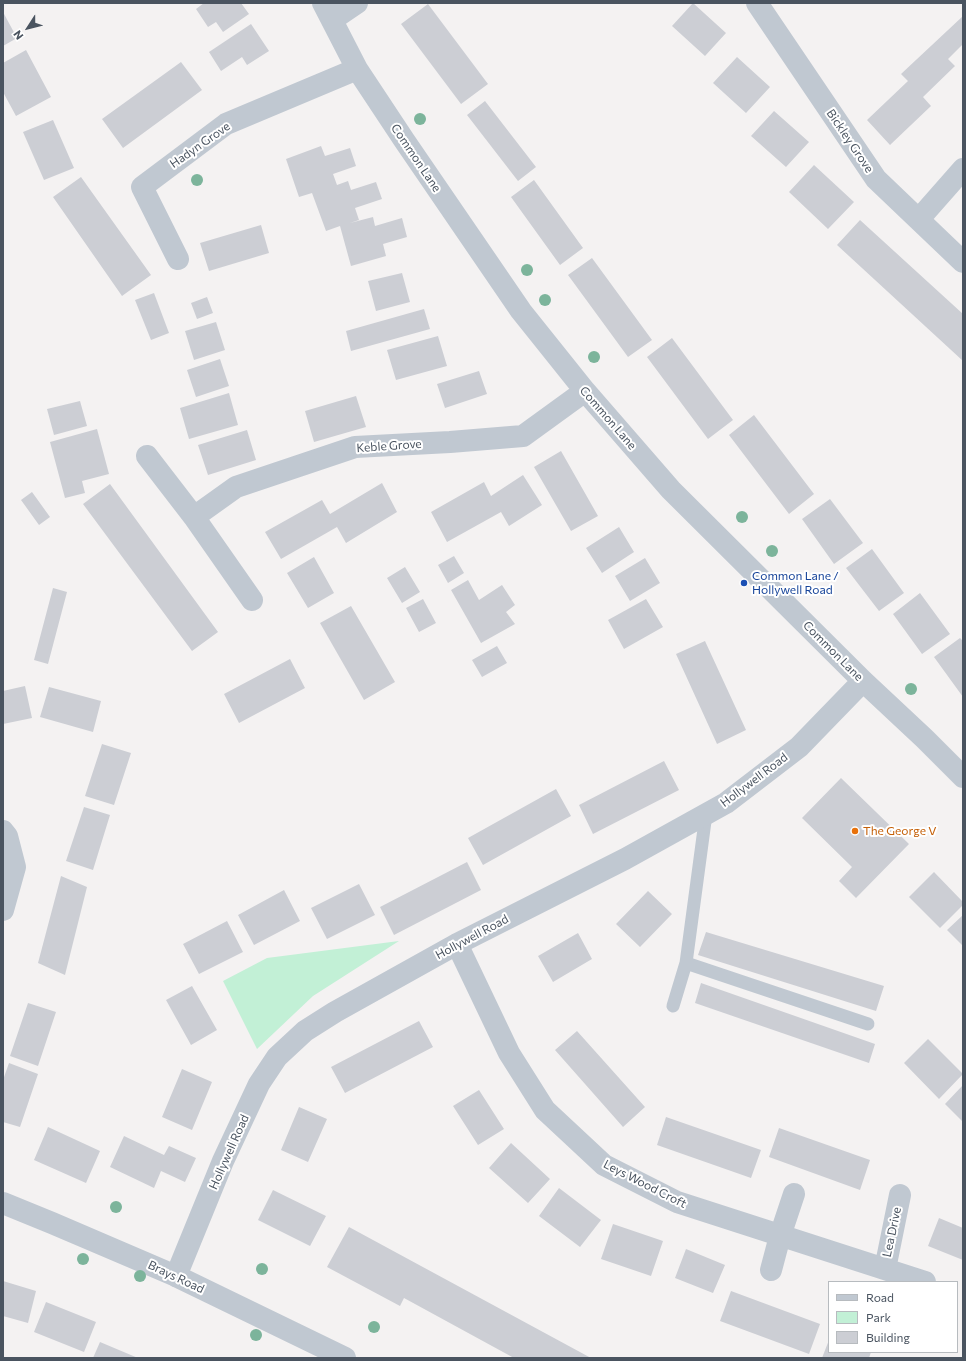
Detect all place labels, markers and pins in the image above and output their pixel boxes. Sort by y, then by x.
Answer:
place label: Common Lane / Hollywell Road [752,569,839,597]
marker: Common Lane / Hollywell Road [739,578,749,588]
place label: The George V [863,824,937,838]
marker: The George V [850,826,860,836]

